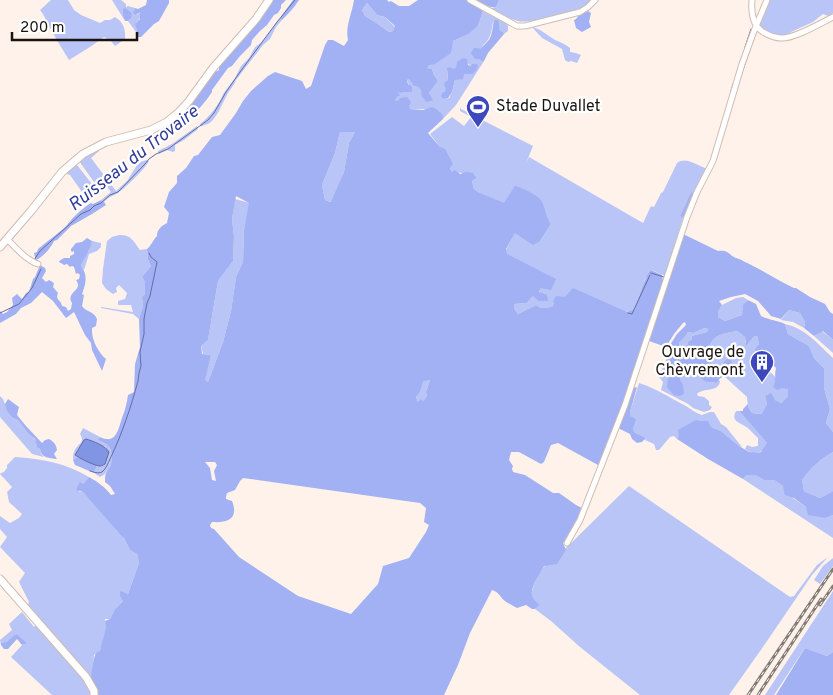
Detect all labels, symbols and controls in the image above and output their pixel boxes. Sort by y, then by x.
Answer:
scale bar [12,10,138,42]
text: 200 m [20,19,65,38]
sports icon: Stade Duvallet [465,94,491,128]
place label: Stade Duvallet [496,97,601,117]
water label: Ruisseau du Trovaire [64,101,204,217]
place label: Ouvrage de Chèvremont [655,343,744,381]
building icon: Ouvrage de Chèvremont [749,349,775,383]

